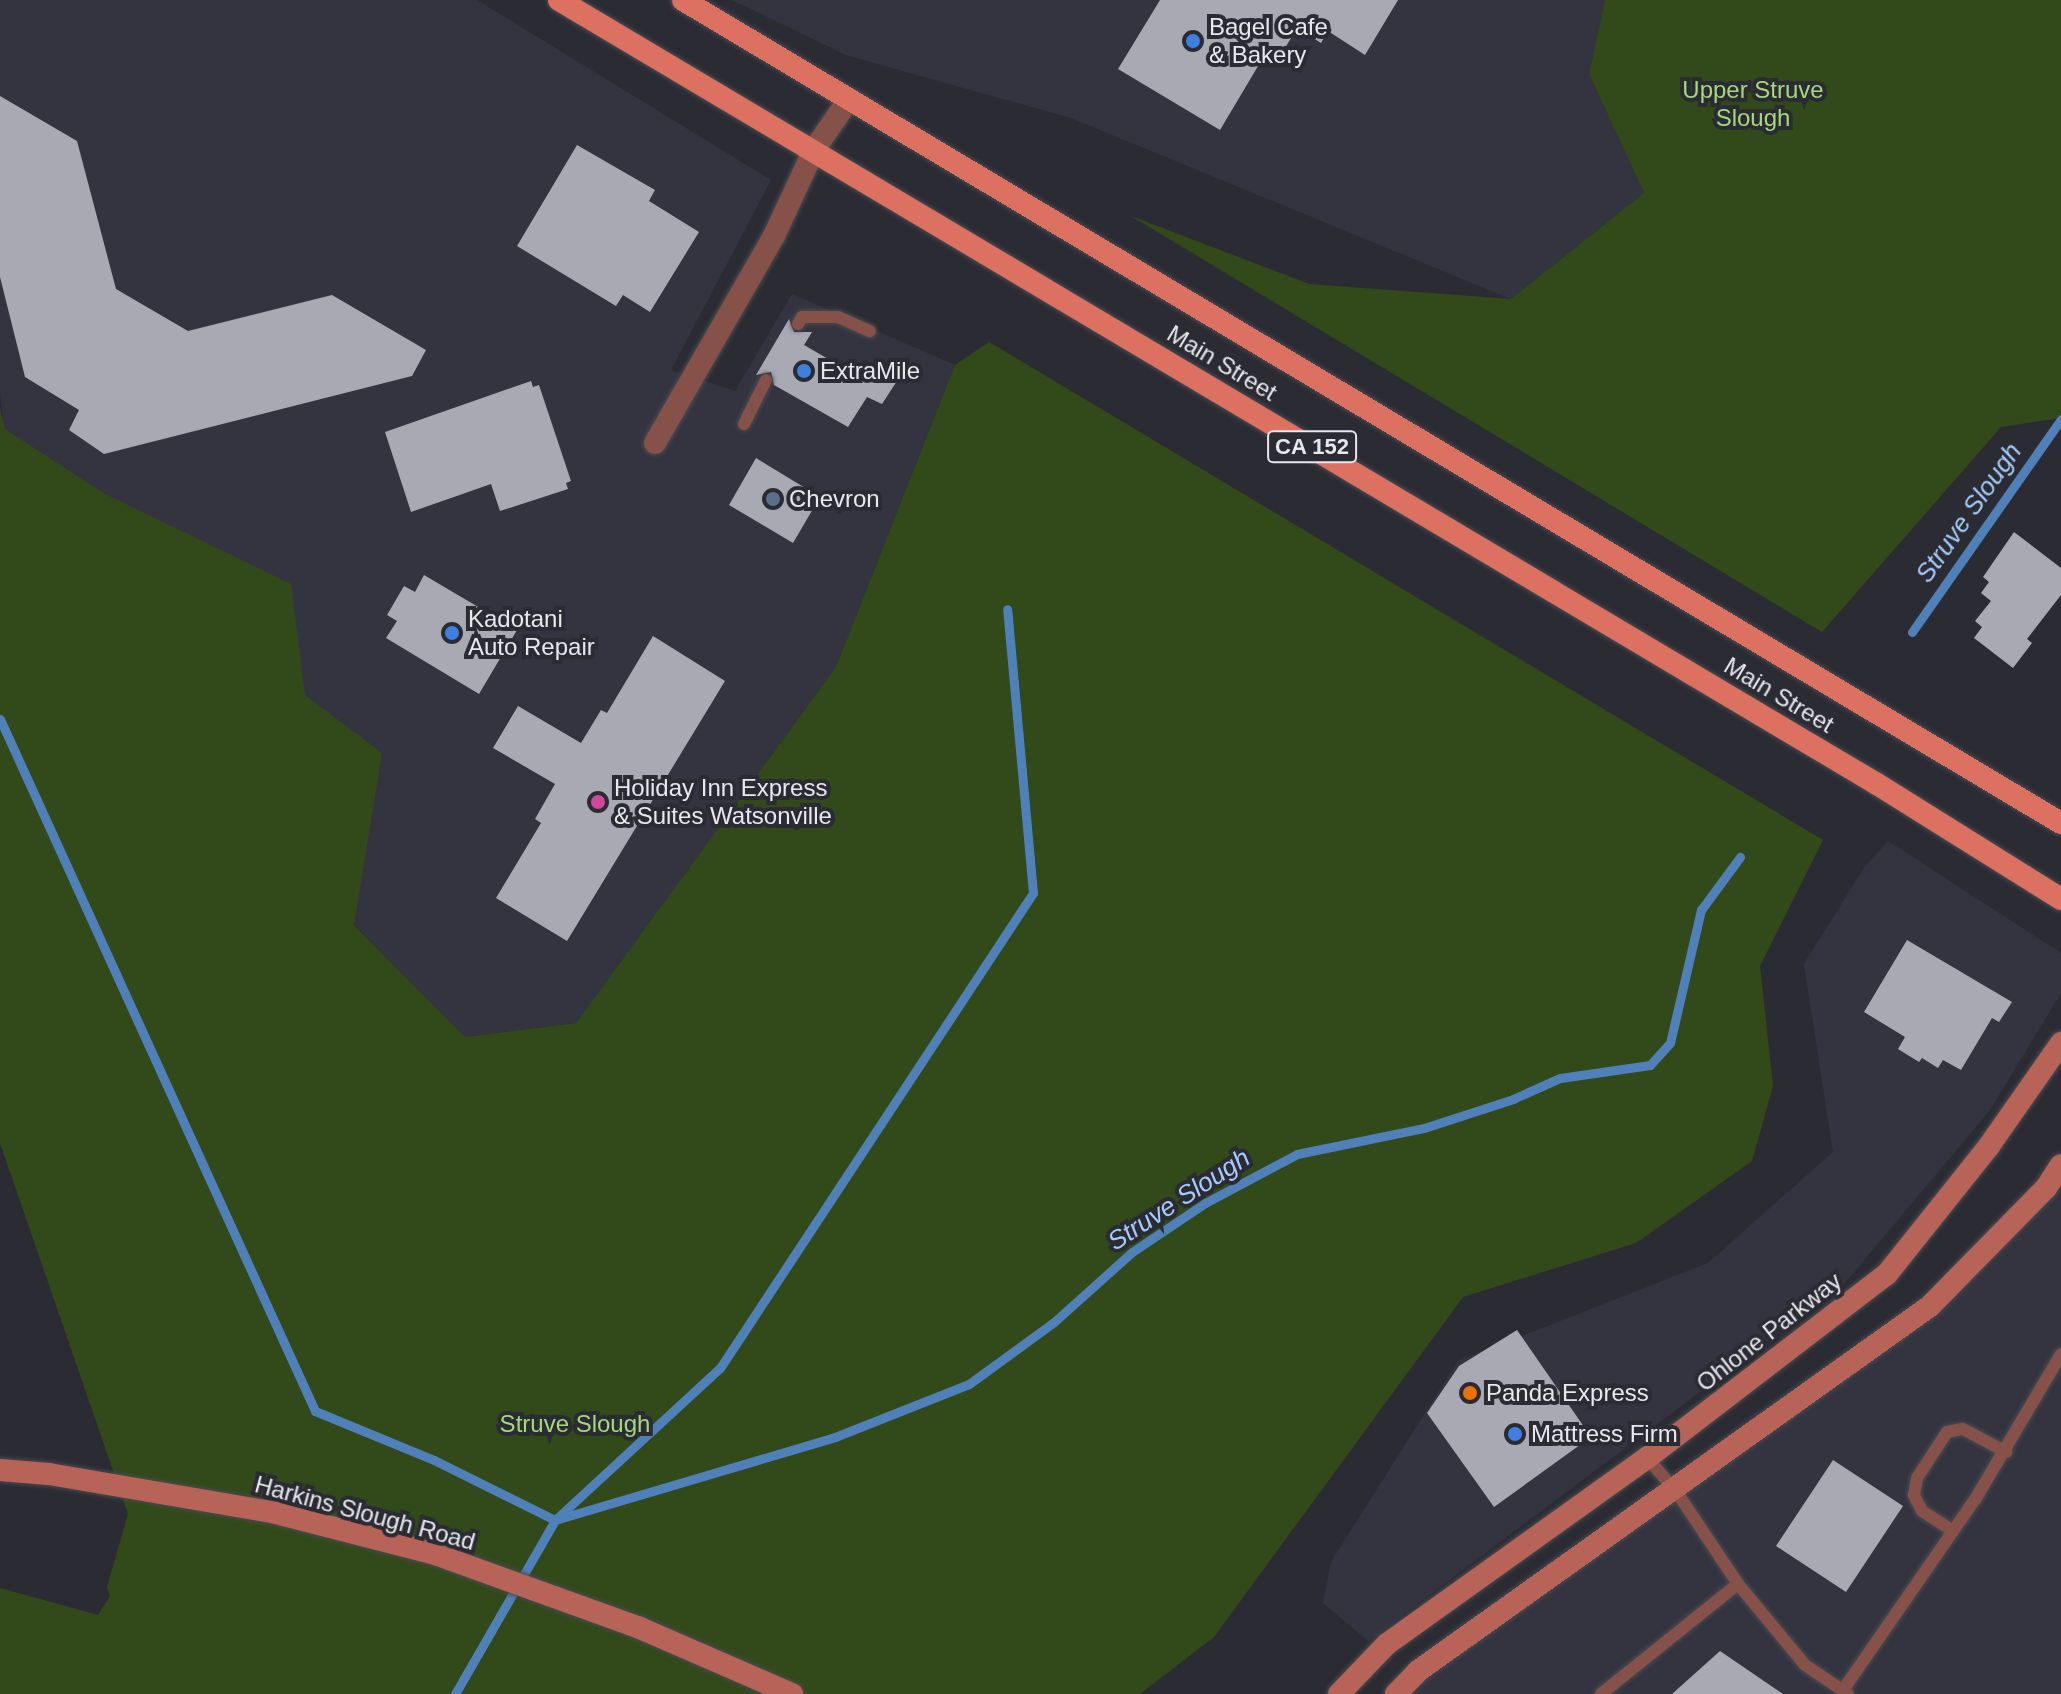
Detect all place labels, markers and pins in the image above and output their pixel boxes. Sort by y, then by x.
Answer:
place label: Bagel Cafe & Bakery [1209,13,1328,69]
marker: Bagel Cafe & Bakery [1184,32,1202,50]
place label: ExtraMile [820,357,920,385]
marker: ExtraMile [795,362,813,380]
place label: Chevron [789,485,880,513]
marker: Chevron [764,490,782,508]
place label: Kadotani Auto Repair [468,605,595,661]
marker: Kadotani Auto Repair [443,624,461,642]
place label: Holiday Inn Express & Suites Watsonville [614,774,832,830]
marker: Holiday Inn Express & Suites Watsonville [589,793,607,811]
place label: Panda Express [1486,1379,1649,1407]
marker: Panda Express [1461,1384,1479,1402]
place label: Mattress Firm [1531,1420,1678,1448]
marker: Mattress Firm [1506,1425,1524,1443]

